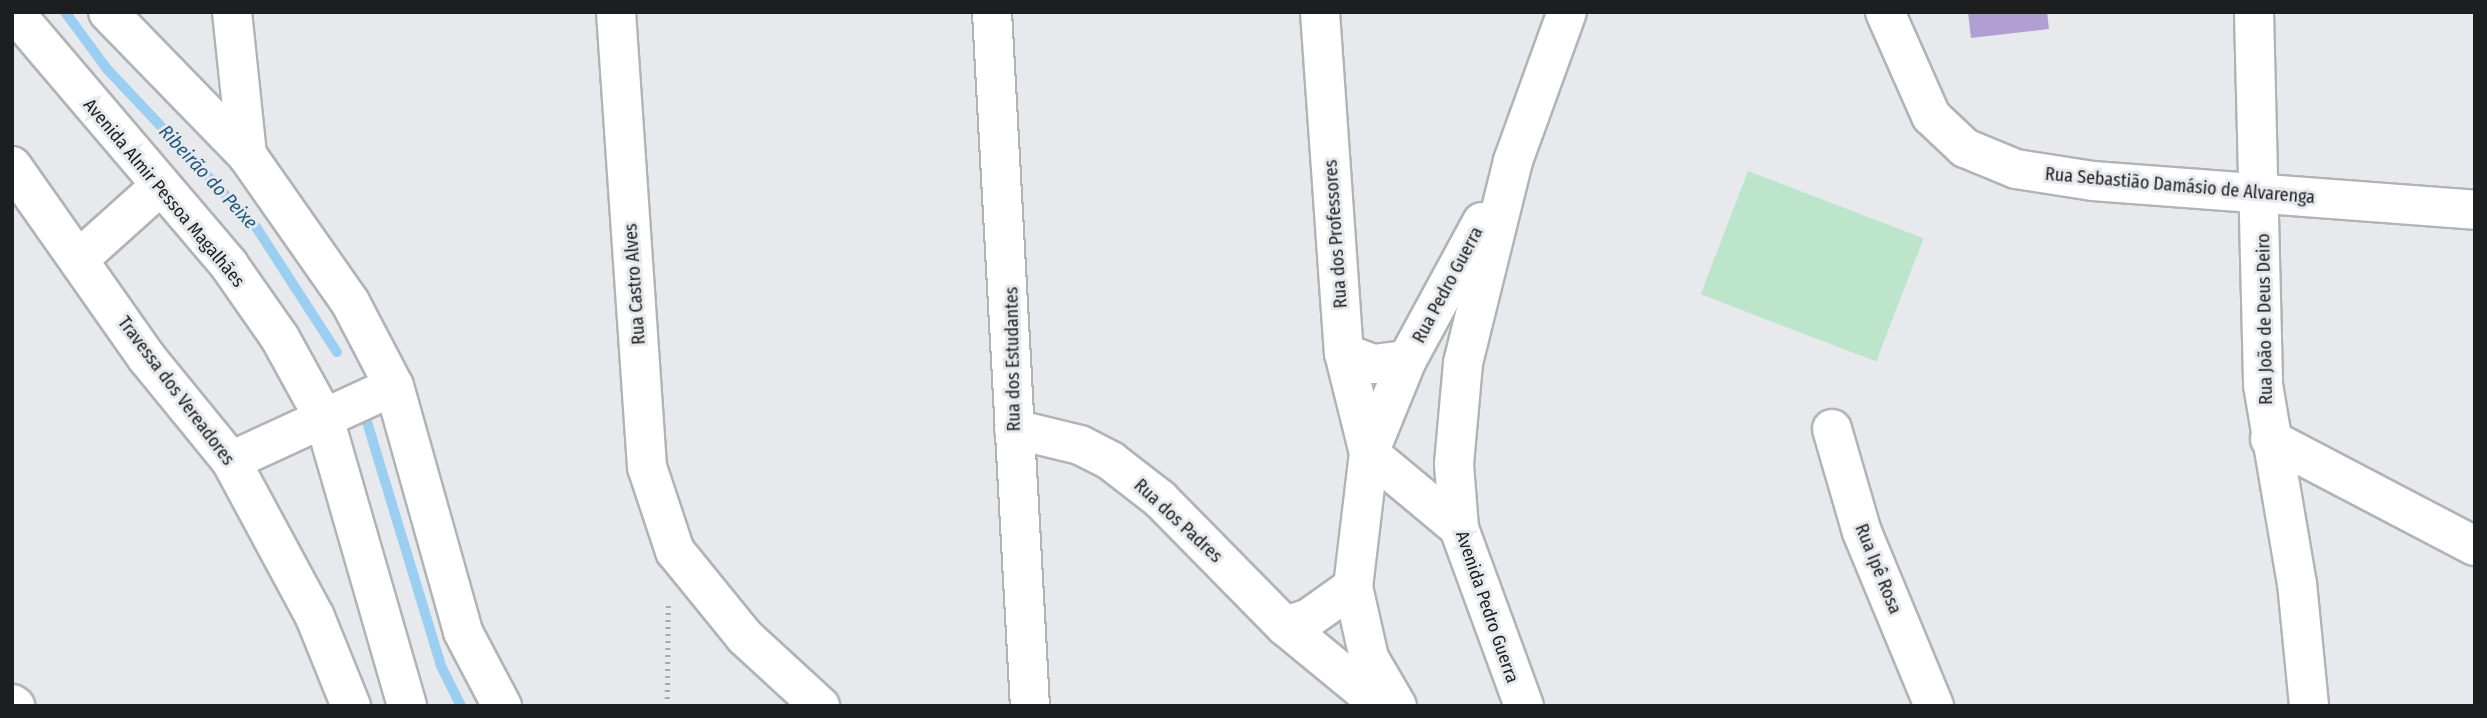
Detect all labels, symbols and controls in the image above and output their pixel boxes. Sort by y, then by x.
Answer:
street label: Avenida Almir Pessoa Magalhães [79,94,249,292]
water label: Ribeirão do Peixe [154,120,262,234]
street label: Rua dos Professores [1320,159,1352,309]
street label: Rua Sebastião Damásio de Alvarenga [2044,163,2316,209]
street label: Rua Castro Alves [620,223,650,345]
street label: Rua Pedro Guerra [1408,223,1488,347]
street label: Rua João de Deus Deiro [2253,233,2277,405]
street label: Rua dos Estudantes [1001,286,1025,432]
street label: Travessa dos Vereadores [113,312,239,470]
street label: Rua dos Padres [1129,475,1227,567]
street label: Rua Ipê Rosa [1850,521,1906,617]
street label: Avenida Pedro Guerra [1451,528,1523,686]

